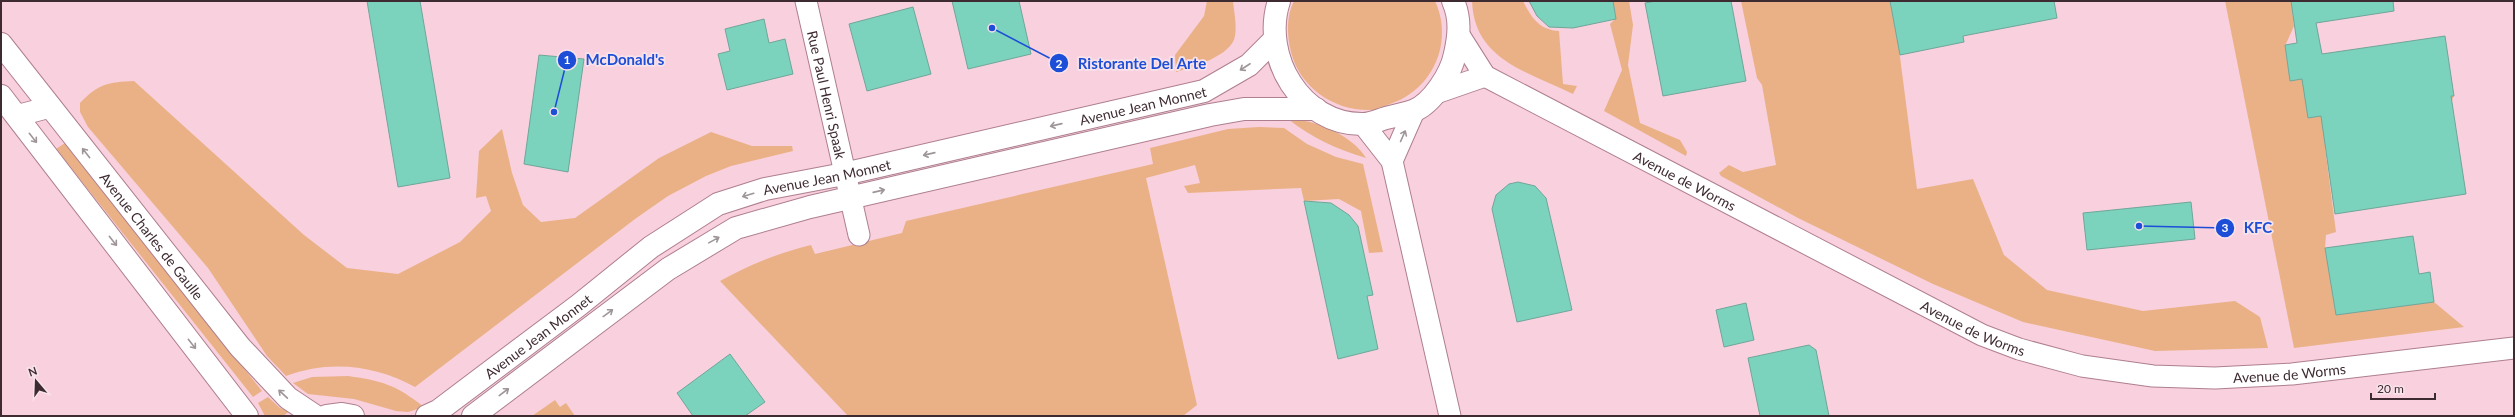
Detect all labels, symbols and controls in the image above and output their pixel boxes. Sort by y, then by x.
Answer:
street label: Rue Paul Henri Spaak [804,29,850,161]
callout: McDonald's [557,46,672,73]
text: McDonald's [586,50,665,68]
callout: Ristorante Del Arte [1049,50,1214,77]
text: 1 [564,52,571,67]
text: Ristorante Del Arte [1078,54,1206,72]
text: 2 [1056,56,1063,71]
one-way arrow [1240,62,1251,71]
street label: Avenue Jean Monnet [1078,82,1208,128]
one-way arrow [1050,122,1063,130]
one-way arrow [1400,130,1407,142]
one-way arrow [29,133,38,144]
one-way arrow [82,147,90,158]
street label: Avenue de Worms [1631,147,1739,214]
one-way arrow [923,151,936,159]
street label: Avenue Jean Monnet [762,155,892,198]
street label: Avenue Charles de Gaulle [97,169,208,303]
one-way arrow [872,186,885,194]
one-way arrow [742,192,755,199]
callout: KFC [2215,214,2280,241]
text: KFC [2244,218,2272,236]
text: 3 [2222,220,2229,235]
one-way arrow [708,235,720,243]
one-way arrow [108,236,117,247]
street label: Avenue Jean Monnet [481,290,595,382]
street label: Avenue de Worms [1918,296,2027,359]
one-way arrow [602,309,613,317]
one-way arrow [188,339,196,350]
street label: Avenue de Worms [2233,359,2346,386]
north arrow [16,361,56,401]
text: N [26,364,39,379]
scale bar [2371,375,2435,401]
text: 20 m [2377,381,2404,396]
one-way arrow [499,388,510,397]
one-way arrow [278,389,288,399]

